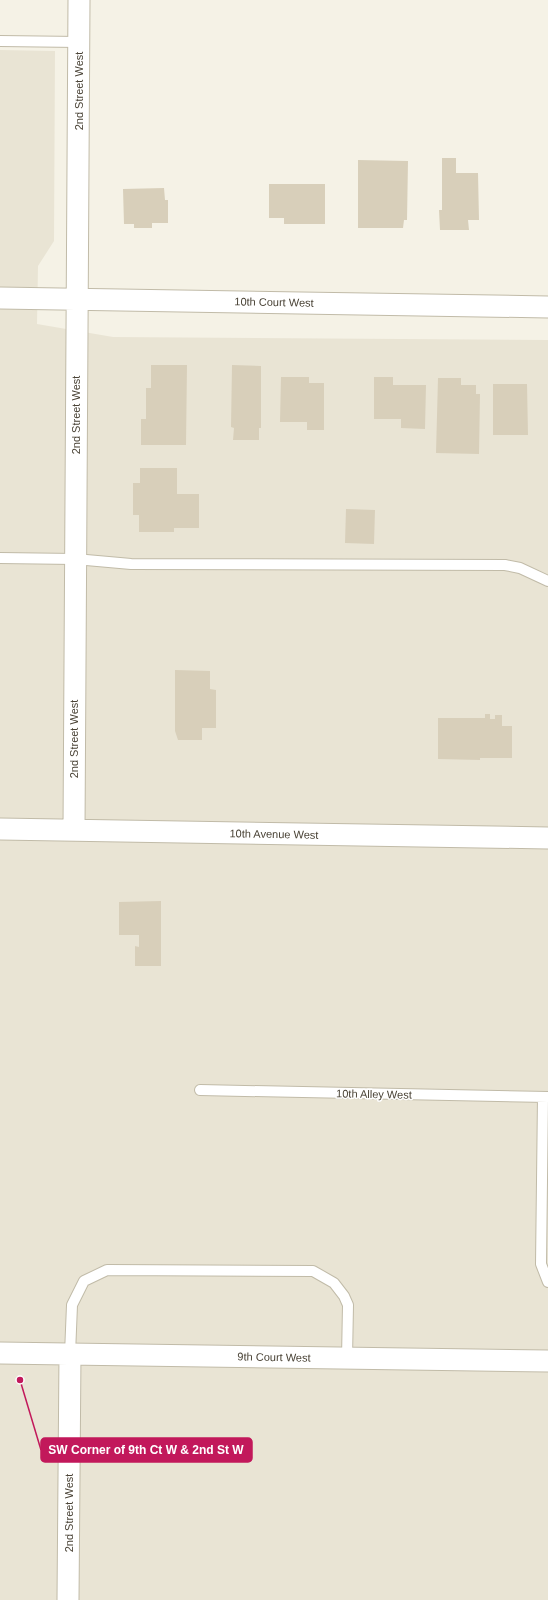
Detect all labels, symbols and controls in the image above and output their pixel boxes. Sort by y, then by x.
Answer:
street label: 2nd Street West [73,52,85,130]
street label: 10th Court West [234,295,314,309]
street label: 2nd Street West [70,376,82,454]
street label: 2nd Street West [68,700,80,778]
street label: 10th Avenue West [229,827,319,841]
street label: 10th Alley West [336,1087,412,1101]
street label: 9th Court West [237,1350,311,1364]
callout: SW Corner of 9th Ct W & 2nd St W [41,1438,252,1462]
text: SW Corner of 9th Ct W & 2nd St W [48,1443,244,1457]
street label: 2nd Street West [63,1474,75,1552]

